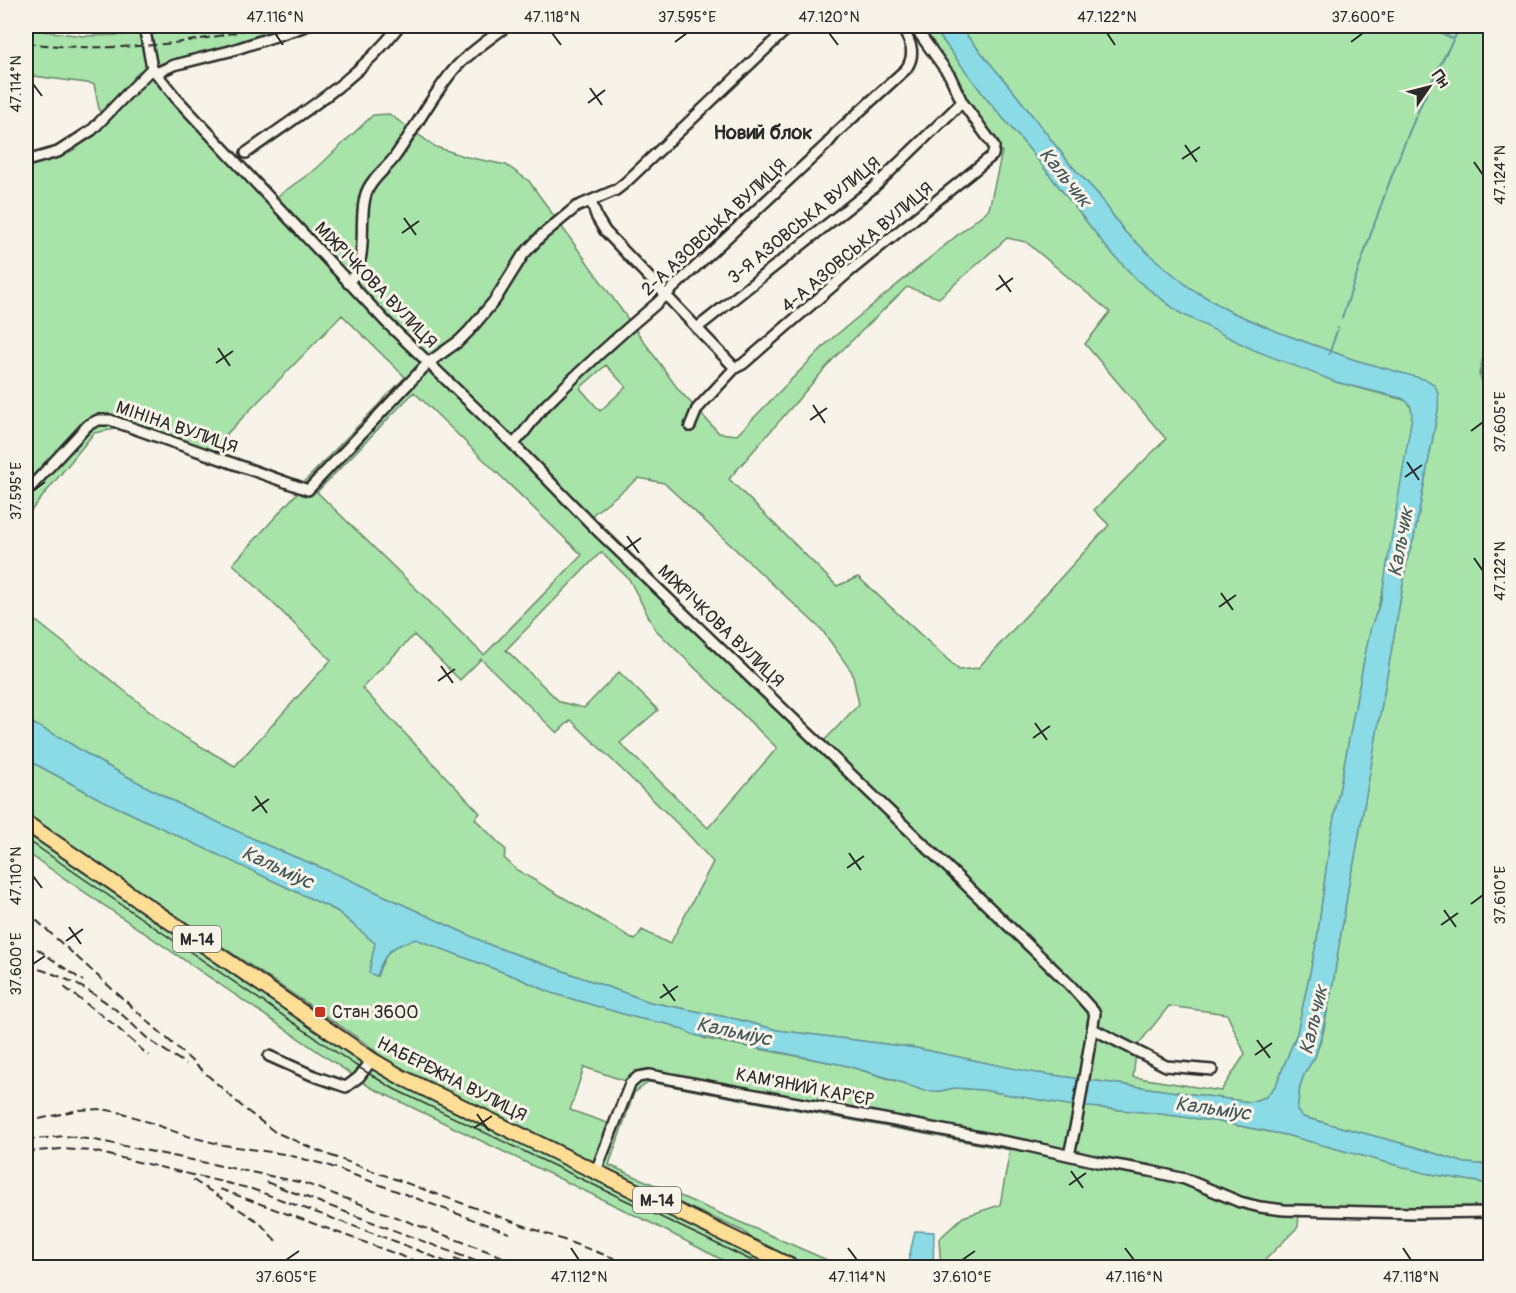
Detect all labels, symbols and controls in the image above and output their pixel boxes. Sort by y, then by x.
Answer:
text: 47.116°N [246,8,304,27]
text: 47.118°N [524,8,580,27]
text: 37.595°E [658,8,716,27]
text: 47.120°N [798,8,860,27]
text: 47.122°N [1077,8,1137,27]
text: 37.600°E [1331,8,1395,27]
text: 47.114°N [7,55,26,113]
north arrow [1399,57,1459,117]
text: Пн [1427,66,1454,92]
district label: Новий блок [713,120,813,145]
water label: Кальчик [1034,142,1098,214]
text: 47.124°N [1491,145,1510,205]
street label: 3-Я АЗОВСЬКА ВУЛИЦЯ [723,152,885,289]
street label: 2-А АЗОВСЬКА ВУЛИЦЯ [637,154,792,301]
street label: 4-А АЗОВСЬКА ВУЛИЦЯ [777,177,938,318]
street label: МІЖРІЧКОВА ВУЛИЦЯ [309,217,442,353]
text: 37.605°E [1491,391,1510,453]
street label: МІНІНА ВУЛИЦЯ [113,396,241,459]
text: 37.595°E [7,462,26,520]
water label: Кальчик [1382,504,1419,579]
text: 47.122°N [1491,541,1510,601]
street label: МІЖРІЧКОВА ВУЛИЦЯ [653,560,789,693]
water label: Кальміус [238,840,318,895]
text: 47.110°N [7,847,26,905]
text: 37.610°E [1491,865,1510,924]
road number: М-14 [173,926,221,952]
text: 37.600°E [7,932,26,996]
water label: Кальчик [1293,982,1334,1057]
place label: Стан 3600 [332,1001,419,1024]
marker: Стан 3600 [313,1005,327,1019]
water label: Кальміус [694,1011,774,1052]
street label: НАБЕРЕЖНА ВУЛИЦЯ [373,1032,531,1127]
street label: КАМ'ЯНИЙ КАР'ЄР [734,1063,876,1112]
water label: Кальміус [1174,1091,1253,1126]
road number: М-14 [633,1187,681,1213]
text: 37.605°E [255,1268,317,1287]
text: 47.112°N [551,1268,607,1287]
text: 47.114°N [828,1268,886,1287]
text: 37.610°E [933,1268,992,1287]
text: 47.116°N [1105,1268,1163,1287]
text: 47.118°N [1383,1268,1439,1287]

